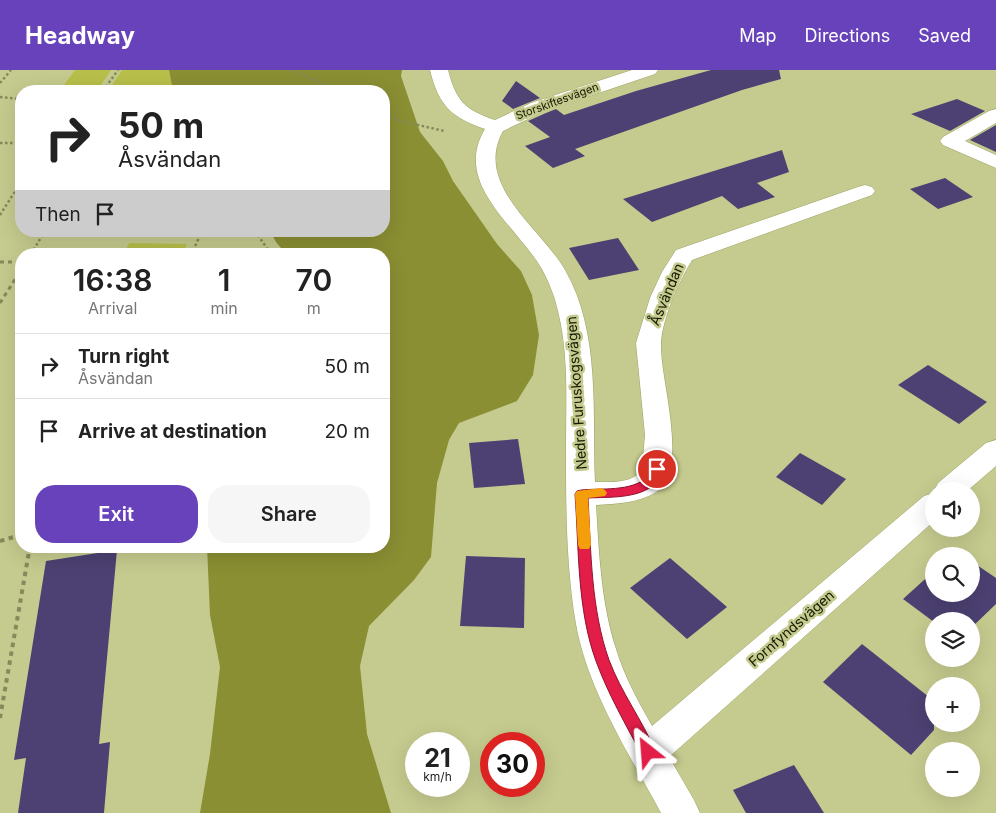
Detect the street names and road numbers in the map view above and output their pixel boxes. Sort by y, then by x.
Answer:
street label: Storskiftesvägen [514,80,600,122]
street label: Åsvändan [644,260,687,328]
street label: Nedre Furuskogsvägen [562,316,590,470]
street label: Fornfyndsvägen [745,586,837,670]

